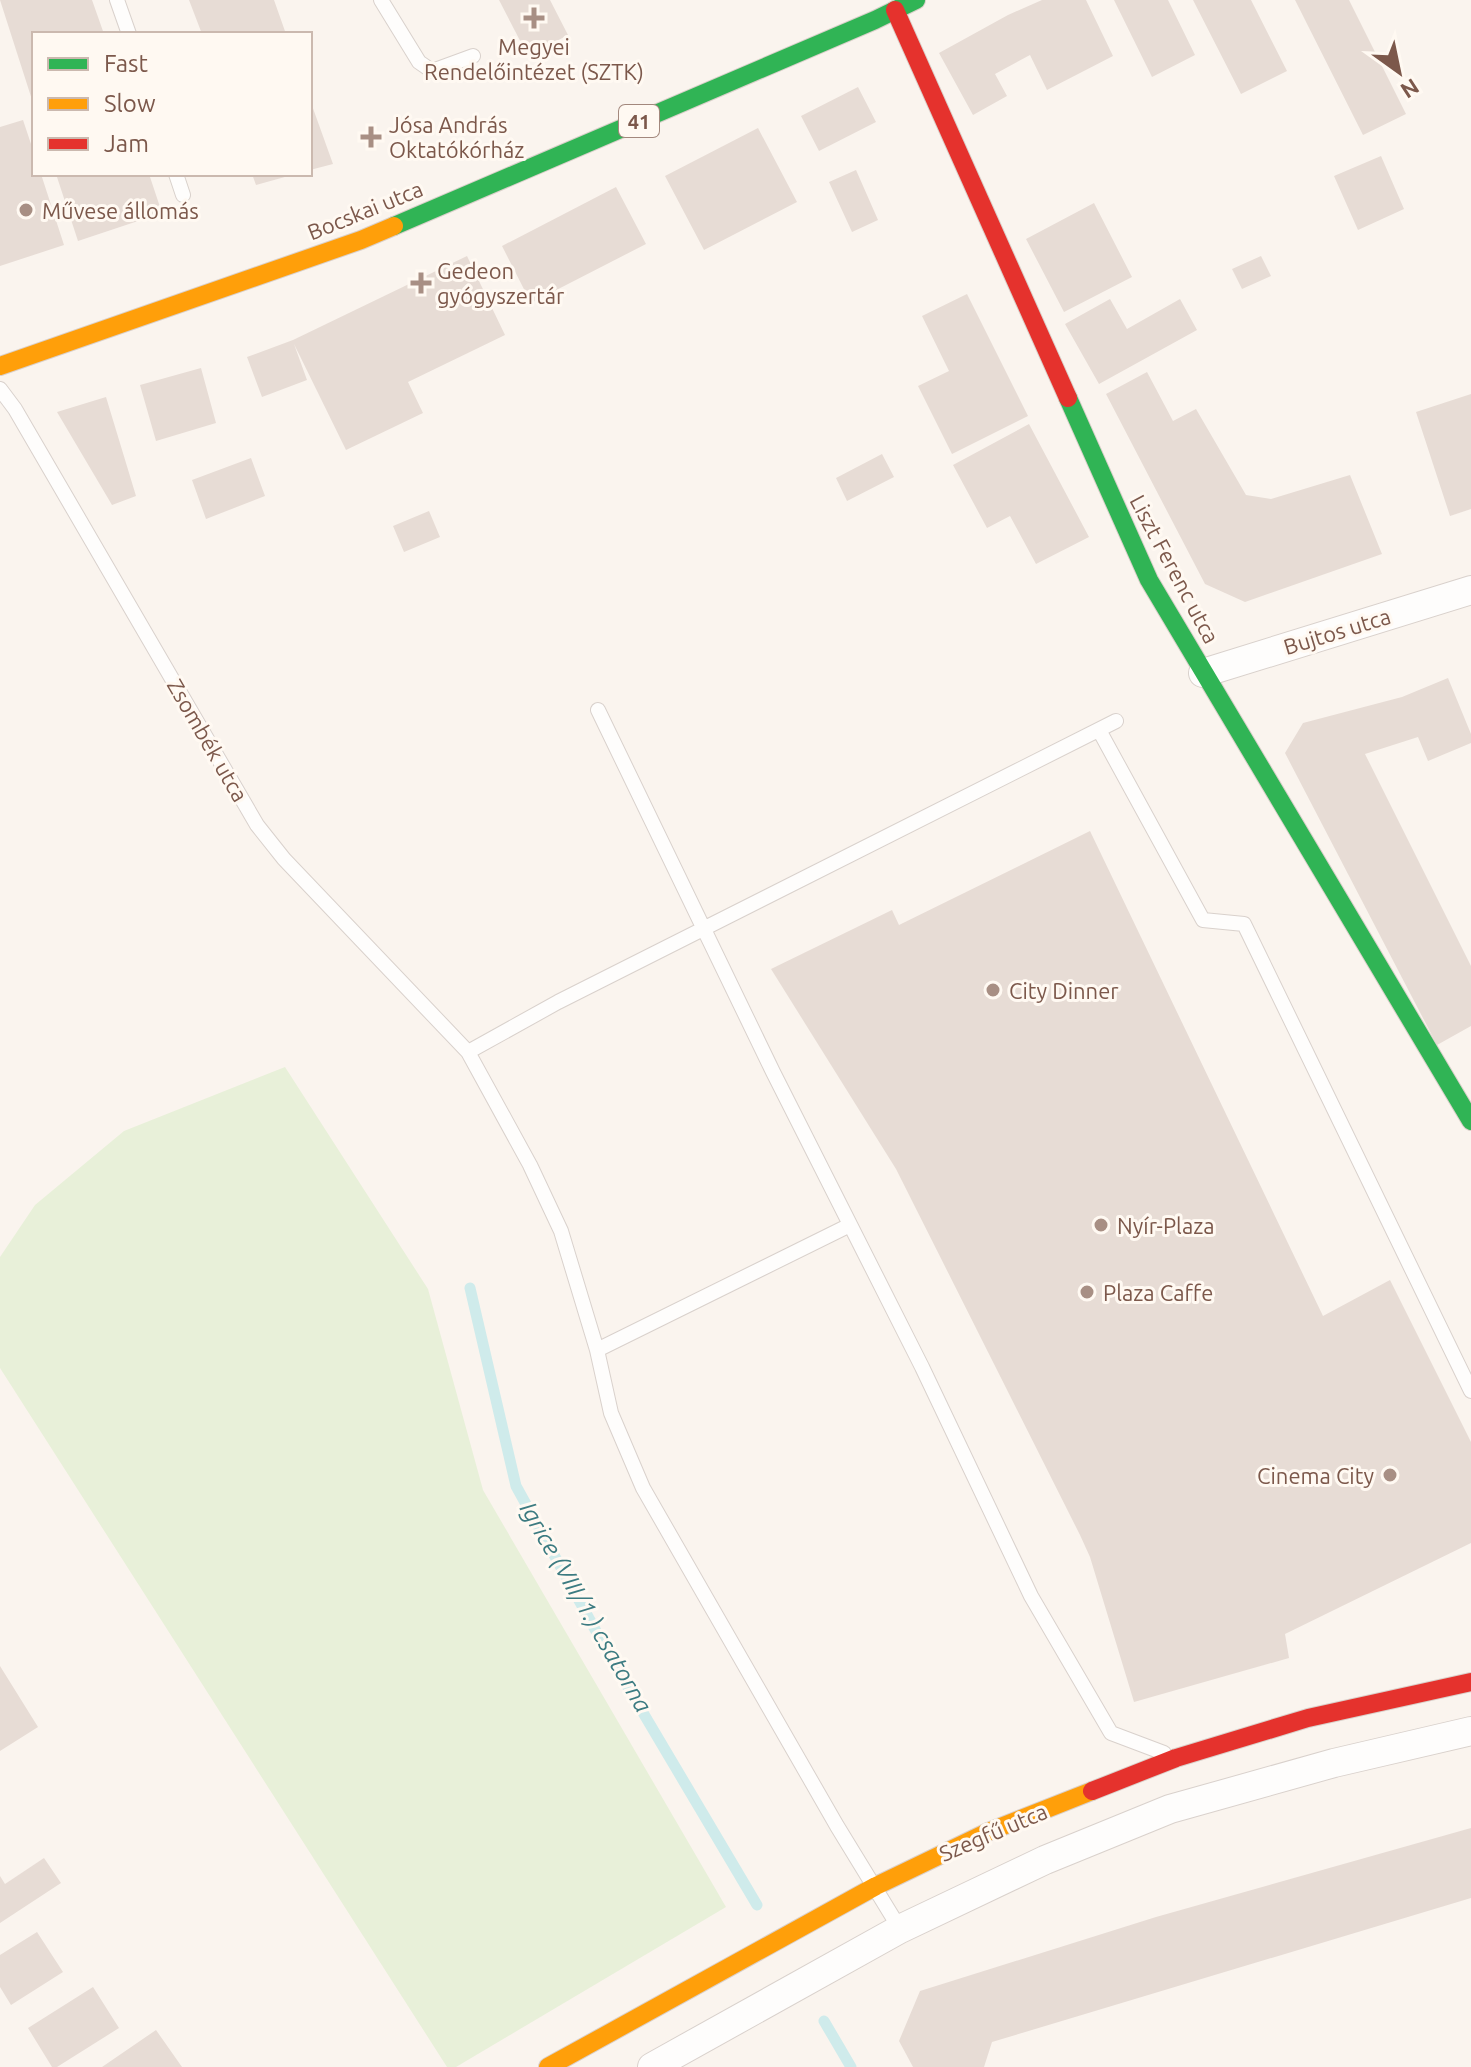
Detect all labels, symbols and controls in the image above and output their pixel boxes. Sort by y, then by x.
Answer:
marker: Megyei Rendelőintézet (SZTK) [523,7,545,29]
legend [32,32,312,176]
north arrow [1359,32,1439,112]
place label: Megyei Rendelőintézet (SZTK) [424,34,644,85]
text: Fast [104,50,148,77]
text: N [1396,74,1424,104]
text: Slow [104,90,156,117]
road number: 41 [619,105,659,137]
place label: Jósa András Oktatókórház [389,112,524,162]
marker: Jósa András Oktatókórház [360,126,382,148]
text: Jam [104,130,149,157]
street label: Bocskai utca [304,176,426,244]
place label: Művese állomás [42,198,199,223]
marker: Művese állomás [17,201,35,219]
place label: Gedeon gyógyszertár [437,258,565,308]
marker: Gedeon gyógyszertár [412,274,430,292]
street label: Liszt Ferenc utca [1125,491,1225,647]
street label: Bujtos utca [1280,603,1394,659]
street label: Zsombék utca [163,674,253,806]
place label: City Dinner [1009,978,1119,1003]
marker: City Dinner [984,981,1002,999]
place label: Nyír-Plaza [1117,1213,1215,1238]
marker: Nyír-Plaza [1092,1216,1110,1234]
place label: Plaza Caffe [1103,1280,1213,1305]
marker: Plaza Caffe [1078,1283,1096,1301]
place label: Cinema City [1257,1463,1374,1488]
marker: Cinema City [1381,1466,1399,1484]
water label: Igrice (VIII/1.) csatorna [515,1497,657,1717]
street label: Szegfű utca [935,1798,1051,1866]

